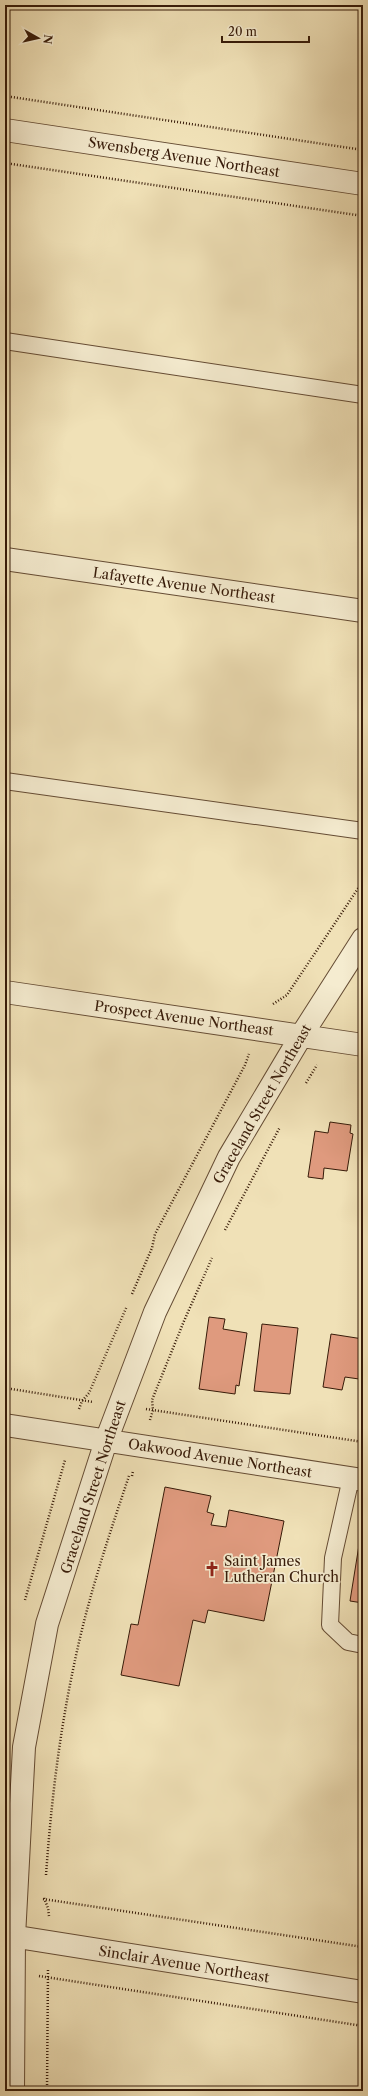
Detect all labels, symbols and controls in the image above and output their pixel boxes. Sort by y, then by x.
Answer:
north arrow [18,18,58,58]
scale bar [222,18,309,44]
text: 20 m [228,24,257,39]
text: N [40,34,55,46]
street label: Swensberg Avenue Northeast [87,133,281,181]
street label: Lafayette Avenue Northeast [92,563,276,607]
street label: Prospect Avenue Northeast [93,997,275,1039]
street label: Graceland Street Northeast [209,1021,315,1187]
street label: Graceland Street Northeast [56,1398,130,1576]
street label: Oakwood Avenue Northeast [127,1435,313,1481]
place label: Saint James Lutheran Church [224,1552,339,1586]
church icon: Saint James Lutheran Church [203,1560,221,1578]
street label: Sinclair Avenue Northeast [97,1942,271,1986]

